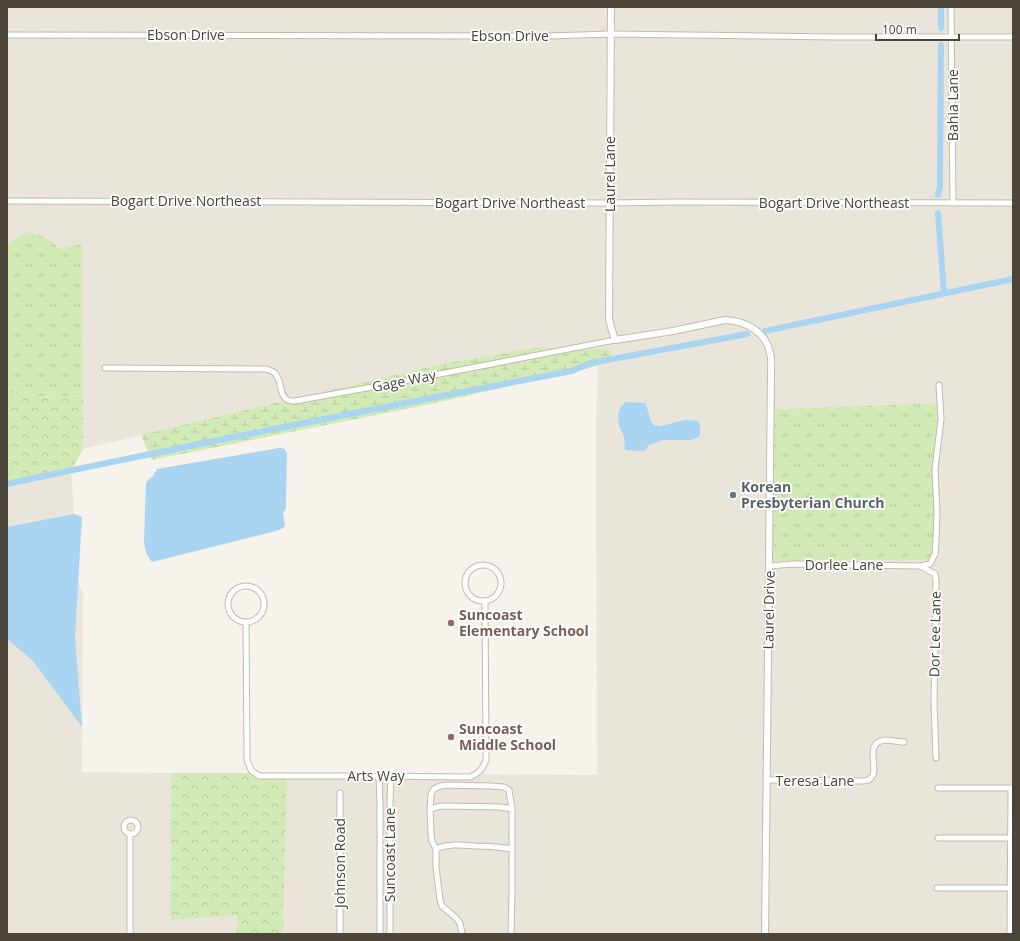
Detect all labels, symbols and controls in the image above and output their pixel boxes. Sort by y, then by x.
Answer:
scale bar [876,16,959,42]
text: 100 m [882,21,917,38]
street label: Ebson Drive [147,25,225,44]
street label: Ebson Drive [471,26,549,45]
street label: Bahia Lane [943,69,962,141]
street label: Laurel Lane [600,136,619,212]
street label: Bogart Drive Northeast [111,191,261,210]
street label: Bogart Drive Northeast [435,193,585,212]
street label: Bogart Drive Northeast [759,193,909,212]
street label: Gage Way [370,365,438,396]
place label: Korean Presbyterian Church [741,477,885,512]
marker: Korean Presbyterian Church [728,490,738,500]
street label: Dorlee Lane [805,555,884,574]
street label: Laurel Drive [758,570,779,650]
street label: Dor Lee Lane [924,591,945,677]
place label: Suncoast Elementary School [459,605,589,640]
marker: Suncoast Elementary School [446,618,456,628]
place label: Suncoast Middle School [459,719,556,754]
marker: Suncoast Middle School [446,732,456,742]
street label: Arts Way [347,766,406,785]
street label: Teresa Lane [776,771,855,790]
street label: Suncoast Lane [380,808,399,902]
street label: Johnson Road [330,818,349,910]

